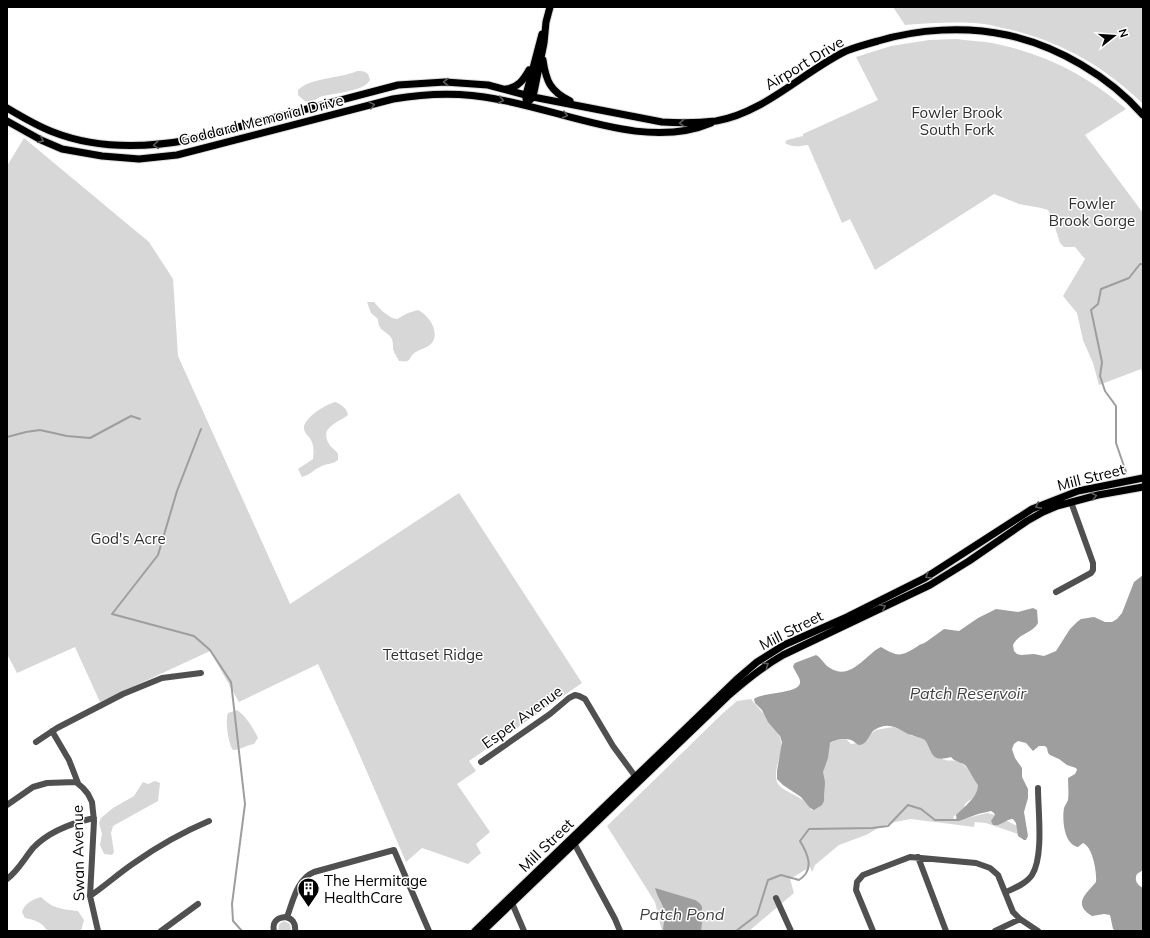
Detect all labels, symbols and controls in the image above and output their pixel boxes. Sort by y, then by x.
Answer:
north arrow [1094,16,1134,56]
text: N [1116,27,1131,39]
street label: Airport Drive [761,32,847,94]
one-way arrow [443,78,449,86]
street label: Goddard Memorial Drive [177,90,345,150]
one-way arrow [497,95,504,103]
one-way arrow [369,101,375,109]
park label: Fowler Brook South Fork [911,103,1003,139]
one-way arrow [561,110,568,119]
one-way arrow [679,119,685,127]
one-way arrow [37,135,44,143]
one-way arrow [153,140,159,149]
park label: Fowler Brook Gorge [1049,194,1135,230]
street label: Mill Street [1055,459,1127,495]
one-way arrow [1091,492,1097,500]
one-way arrow [1035,501,1043,509]
park label: God's Acre [90,529,166,548]
one-way arrow [925,571,932,578]
one-way arrow [879,604,886,612]
street label: Mill Street [756,606,826,654]
park label: Tettaset Ridge [383,645,483,664]
one-way arrow [762,663,769,670]
street label: Esper Avenue [478,681,566,753]
water label: Patch Reservoir [910,683,1027,703]
street label: Swan Avenue [68,805,88,901]
street label: Mill Street [515,814,577,876]
place label: The Hermitage HealthCare [324,871,427,907]
building icon: The Hermitage HealthCare [296,876,322,909]
water label: Patch Pond [640,904,725,924]

